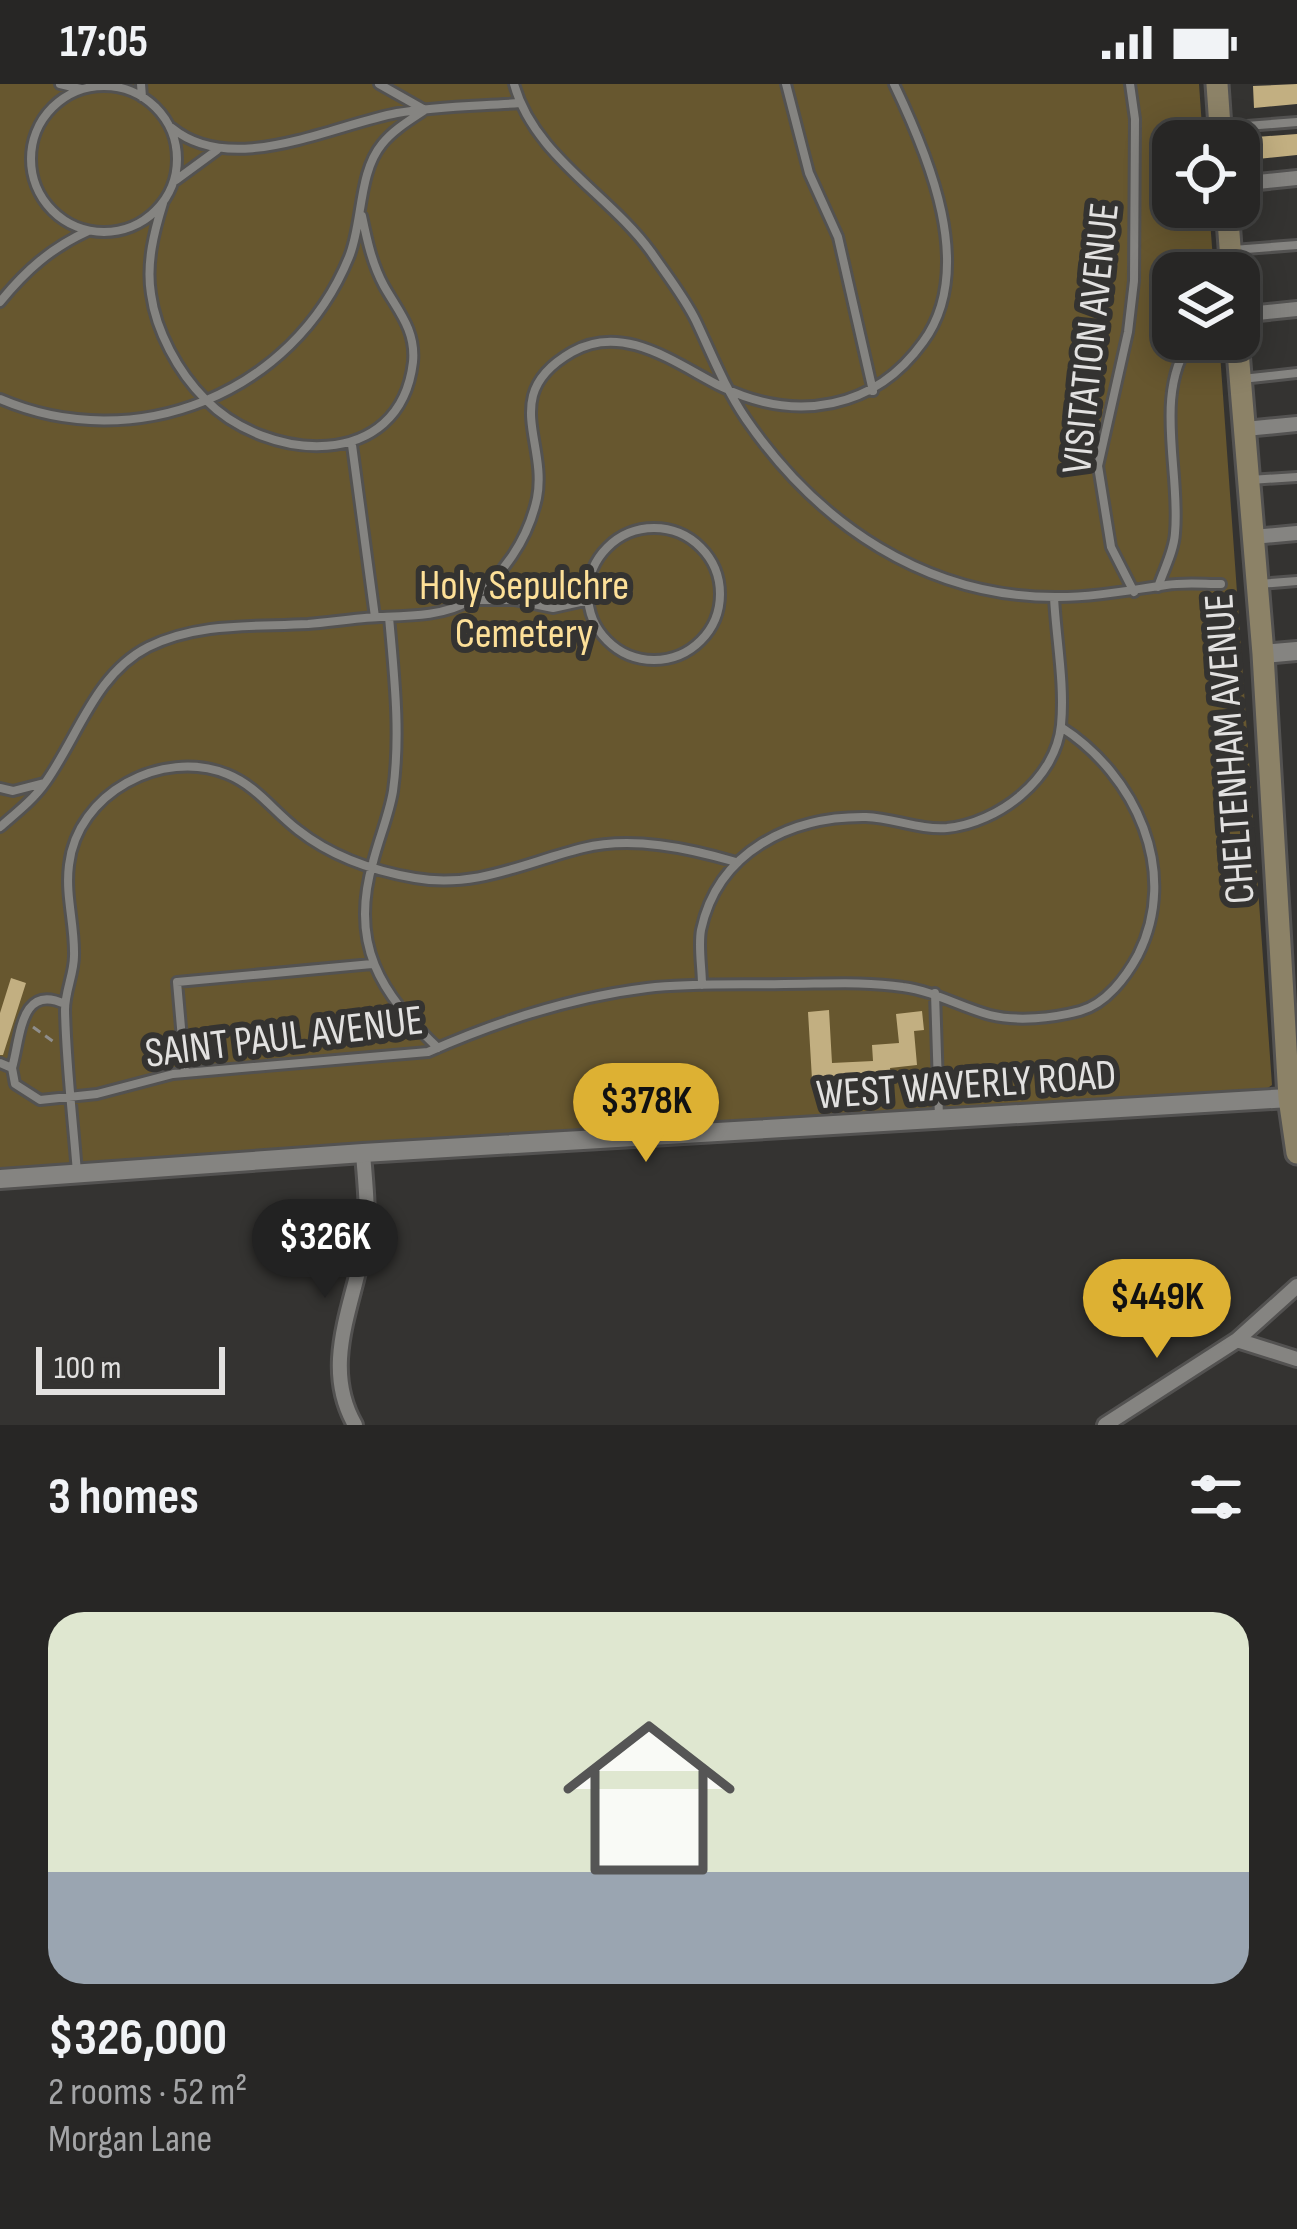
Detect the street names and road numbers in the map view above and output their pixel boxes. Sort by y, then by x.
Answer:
street label: VISITATION AVENUE [1052,200,1131,476]
street label: CHELTENHAM AVENUE [1194,592,1267,906]
street label: SAINT PAUL AVENUE [142,995,426,1080]
street label: WEST WAVERLY ROAD [815,1050,1118,1121]

